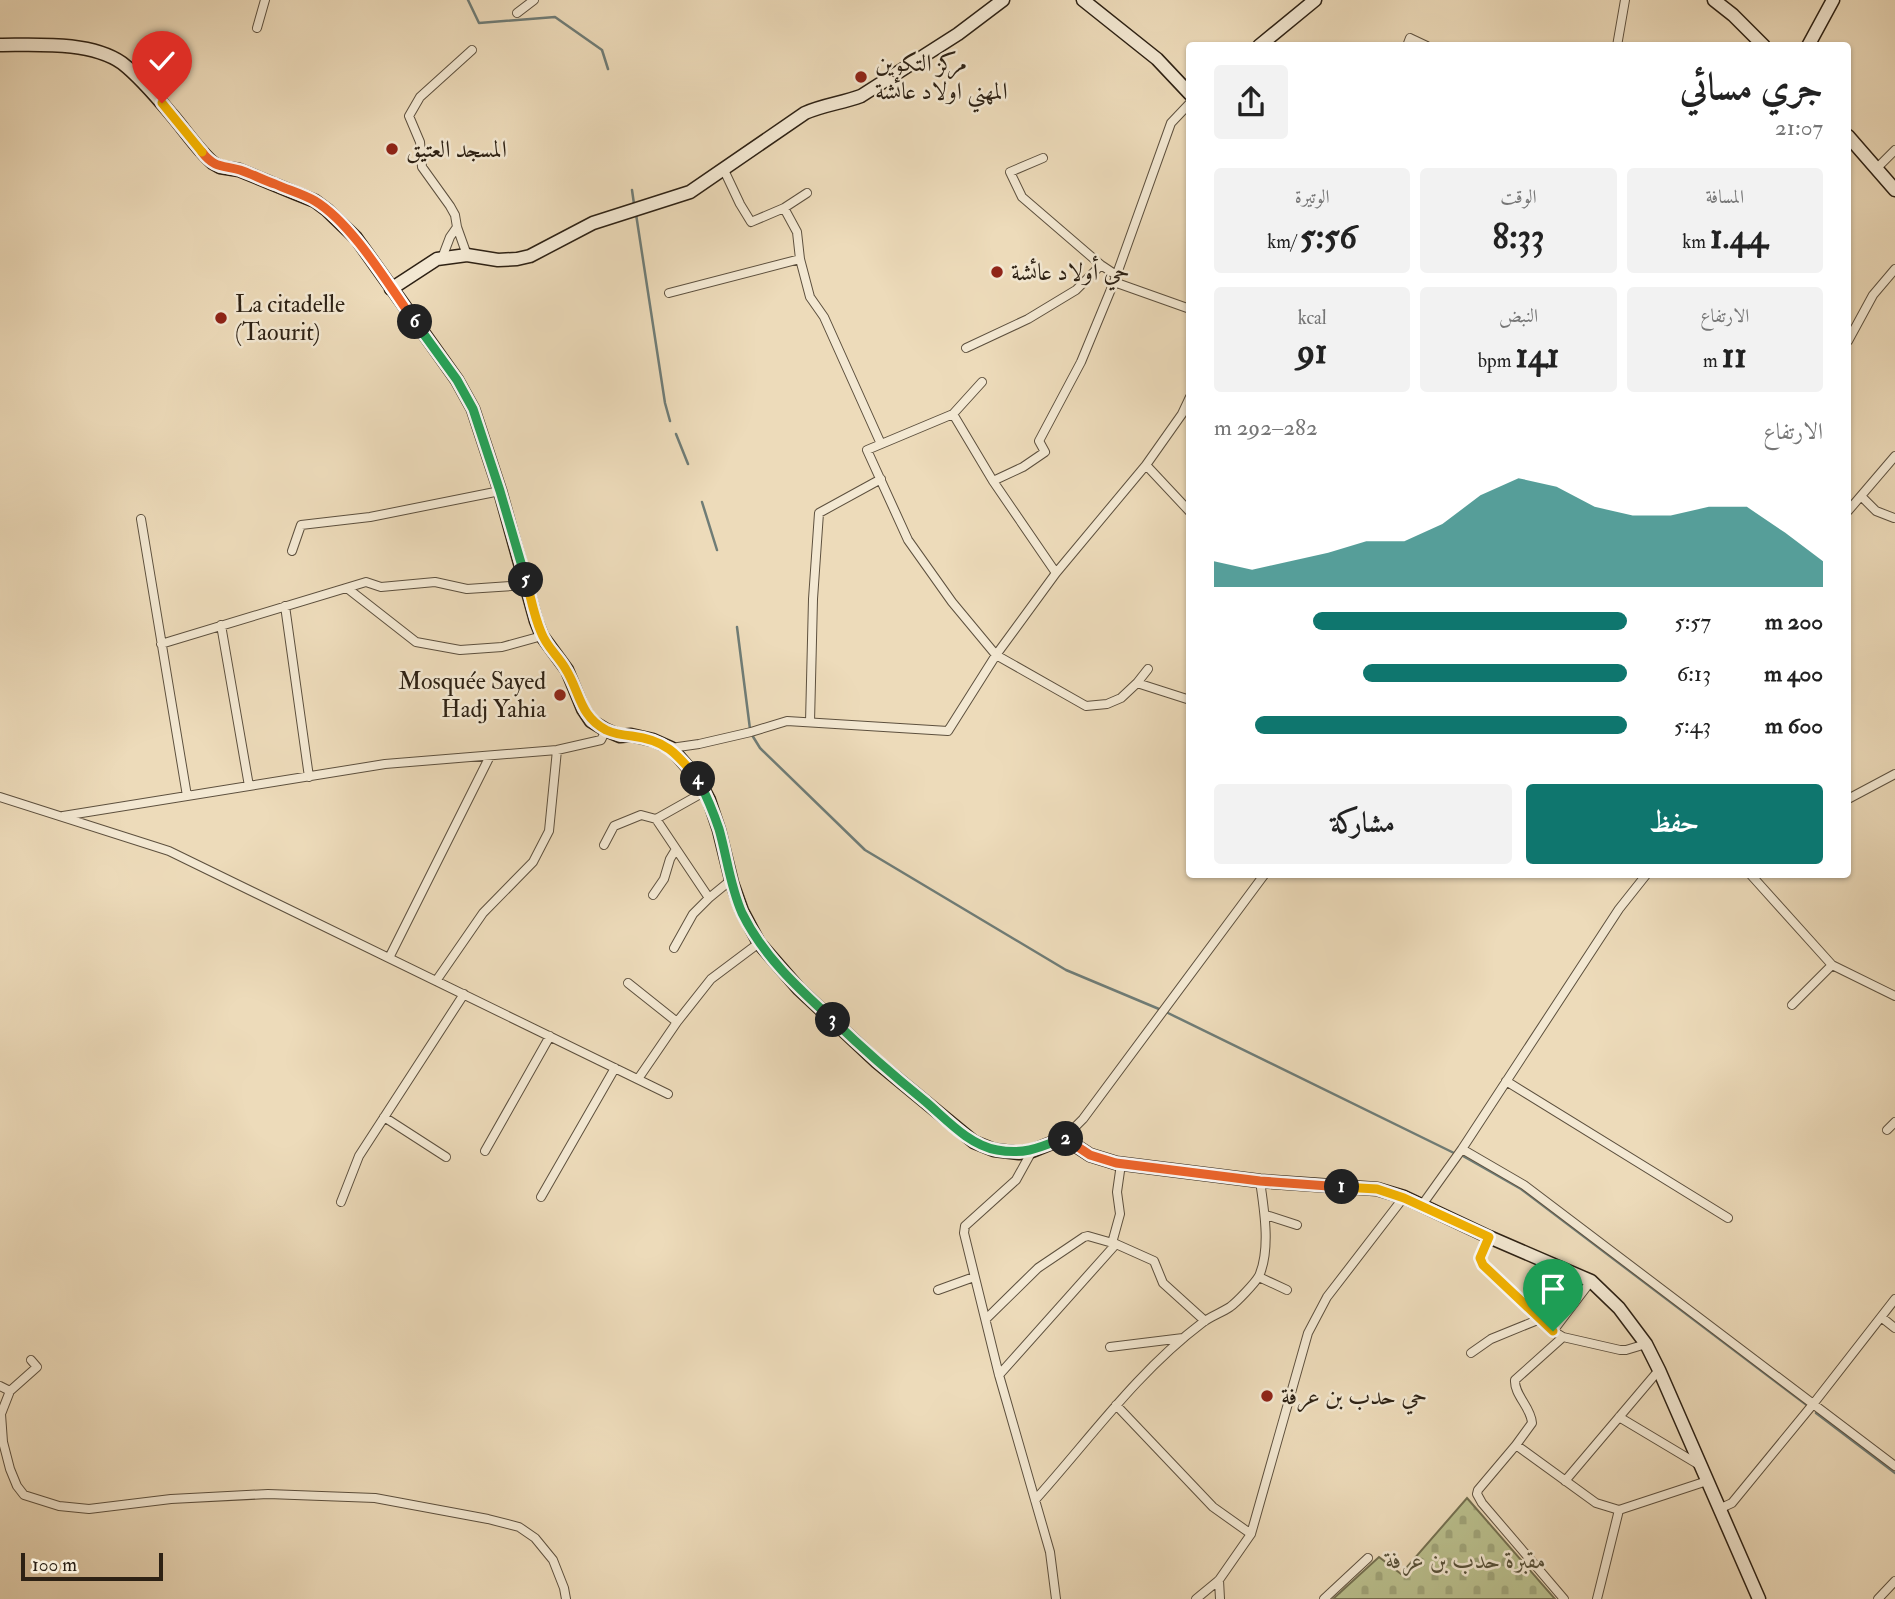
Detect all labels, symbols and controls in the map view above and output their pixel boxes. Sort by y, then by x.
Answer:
pin [132,31,192,103]
icon: check [143,42,181,80]
place label: مركز التكوين المهني اولاد عائشة [875,48,1008,113]
text: جري مسائي [1680,63,1823,111]
button: share [1214,65,1288,139]
marker: مركز التكوين المهني اولاد عائشة [853,69,869,85]
text: 21:07 [1775,113,1823,142]
place label: المسجد العتيق [406,134,507,165]
marker: المسجد العتيق [384,141,400,157]
text: الوتيرة [1295,185,1330,209]
text: الوقت [1500,185,1537,209]
text: المسافة [1705,185,1744,209]
text: 5:56 [1300,215,1357,259]
text: 8:33 [1493,215,1544,259]
text: 1.44 [1710,215,1768,259]
text: /km [1267,230,1300,254]
text: km [1682,230,1710,254]
place label: حي أولاد عائشة [1011,255,1130,291]
marker: حي أولاد عائشة [989,264,1005,280]
place label: La citadelle (Taourit) [235,289,345,348]
pin: 6 [398,304,432,340]
text: النبض [1499,304,1538,328]
text: الارتفاع [1700,304,1749,328]
text: kcal [1298,306,1327,330]
text: 6 [410,309,419,333]
marker: La citadelle (Taourit) [213,310,229,326]
text: 91 [1297,330,1327,374]
text: 141 [1515,334,1559,378]
text: 11 [1722,334,1747,378]
text: bpm [1478,349,1515,373]
text: m [1703,349,1722,373]
text: 282–292 m [1214,413,1318,442]
text: الارتفاع [1763,417,1823,446]
pin: 5 [508,562,544,598]
text: 5 [521,567,530,591]
text: 5:57 [1675,607,1711,636]
text: 200 m [1765,607,1823,636]
text: 6:13 [1677,659,1711,688]
text: 400 m [1764,659,1823,688]
place label: Mosquée Sayed Hadj Yahia [398,666,547,725]
marker: Mosquée Sayed Hadj Yahia [552,687,568,703]
text: 5:43 [1674,711,1711,740]
text: 600 m [1765,711,1823,740]
pin: 4 [680,762,716,796]
text: 4 [692,766,703,790]
button: مشاركة [1214,784,1512,864]
button: حفظ [1526,784,1823,864]
pin: 3 [816,1002,850,1038]
text: 3 [829,1007,836,1031]
pin: 2 [1048,1122,1084,1156]
text: 2 [1061,1126,1070,1150]
pin: 1 [1324,1170,1360,1204]
text: 1 [1338,1174,1345,1198]
pin [1523,1259,1583,1331]
icon: arrive [1534,1270,1572,1308]
place label: حي حدب بن عرفة [1281,1381,1427,1415]
marker: حي حدب بن عرفة [1259,1388,1275,1404]
park label: مقبرة حدب بن عرفة [1384,1545,1546,1577]
scale bar [21,1550,163,1582]
text: 100 m [32,1553,77,1577]

